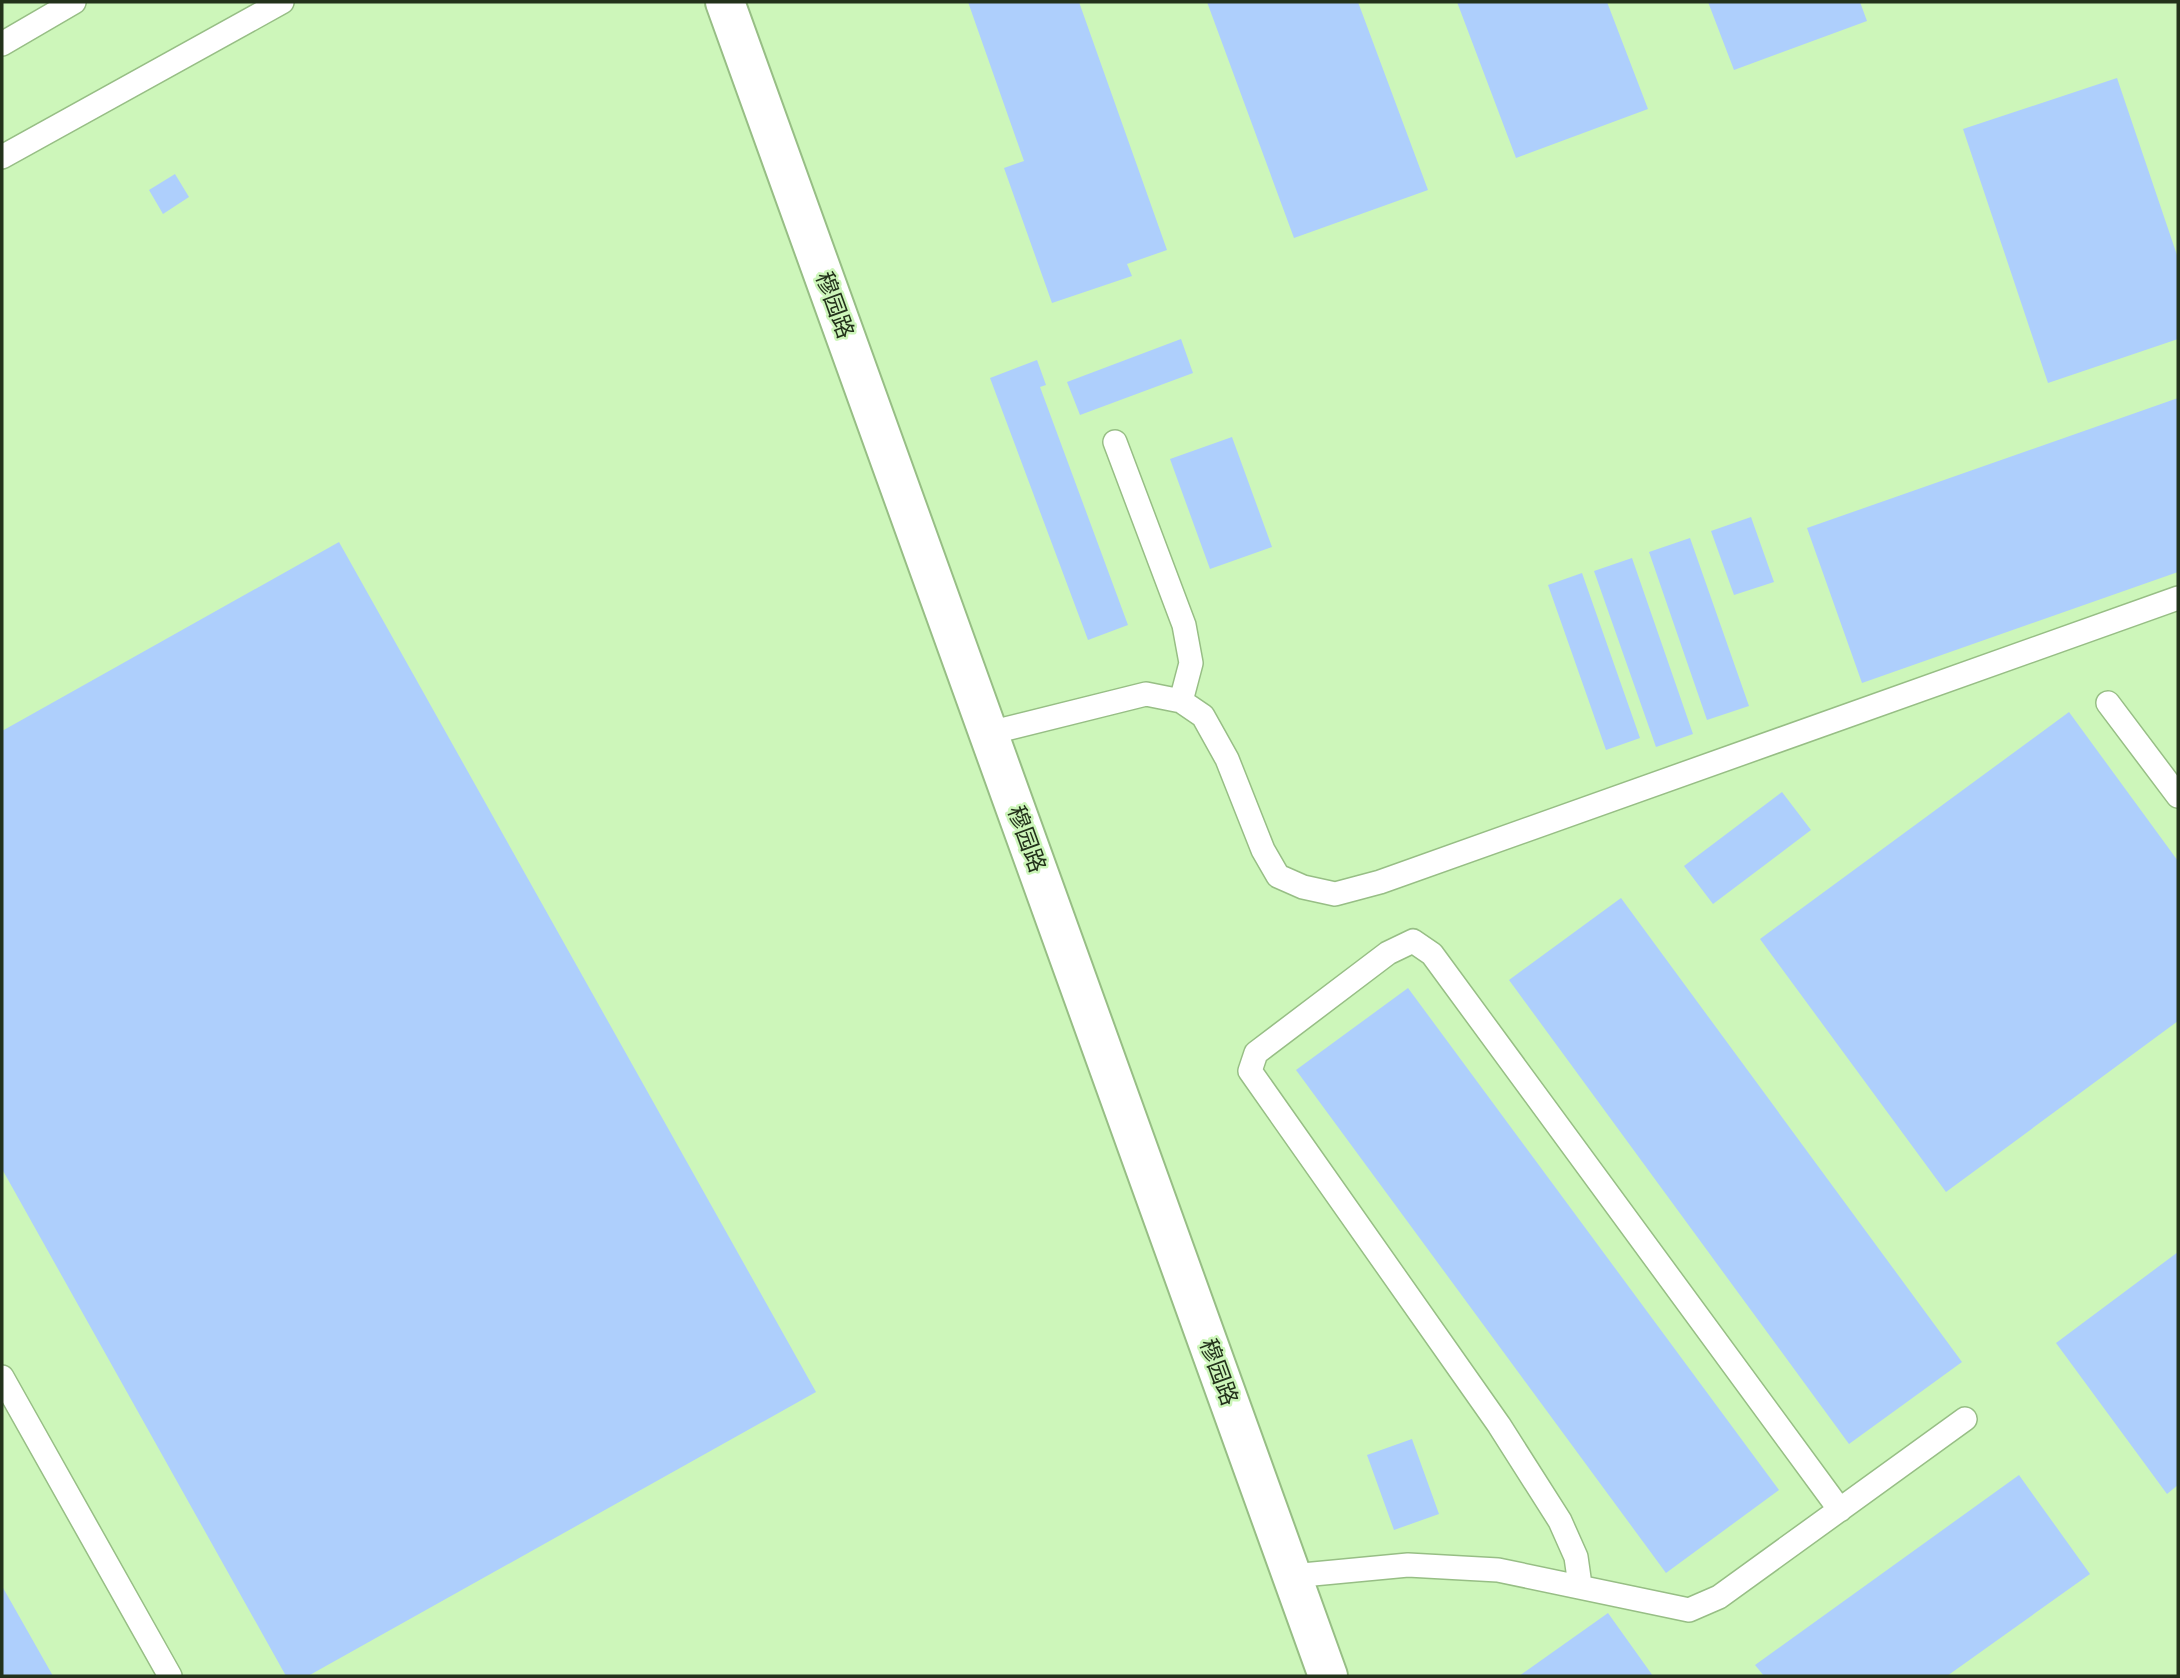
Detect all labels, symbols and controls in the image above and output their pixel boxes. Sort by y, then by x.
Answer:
street label: 穆园路 [810,267,861,342]
street label: 穆园路 [1002,801,1053,876]
street label: 穆园路 [1194,1334,1245,1409]

